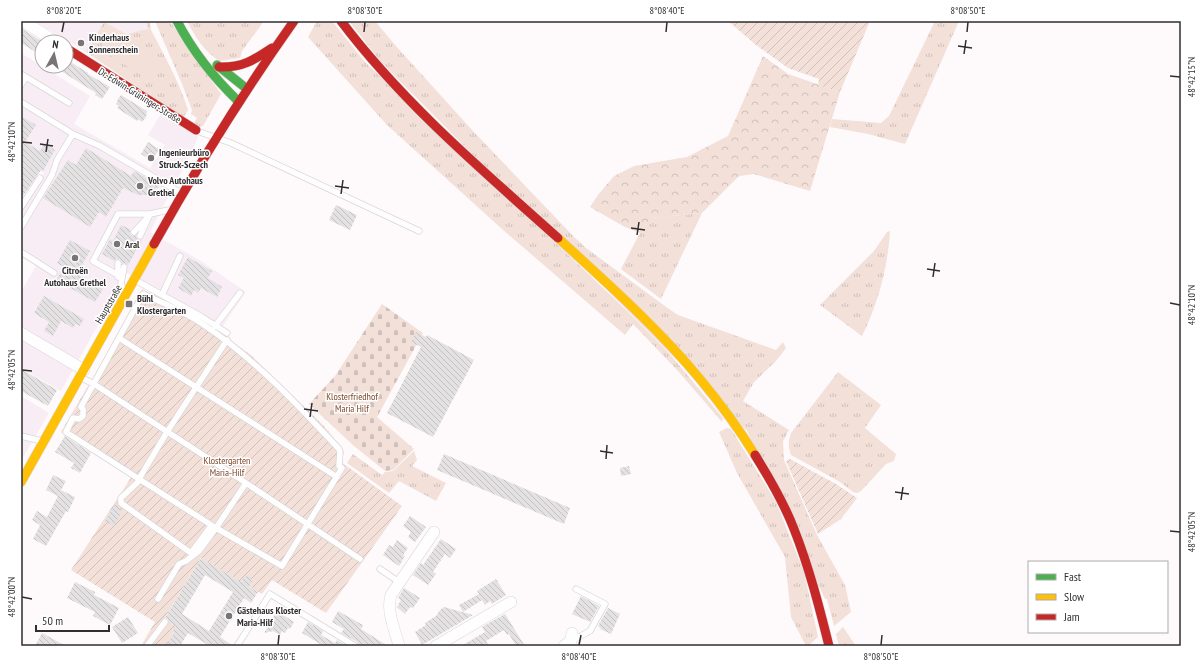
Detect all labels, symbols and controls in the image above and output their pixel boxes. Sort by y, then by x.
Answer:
text: 8°08'20"E [47,4,81,17]
text: 8°08'30"E [348,4,382,17]
text: 8°08'40"E [650,4,684,17]
text: 8°08'50"E [951,4,985,17]
place label: Kinderhaus Sonnenschein [89,31,139,56]
north arrow [34,34,74,74]
text: N [51,37,59,51]
marker: Kinderhaus Sonnenschein [76,38,86,48]
text: 48°42'15"N [1185,57,1198,97]
street label: Dr.-Edwin-Grüninger-Straße [96,65,183,126]
text: 48°42'10"N [5,122,18,162]
place label: Ingenieurbüro Struck-Sczech [159,146,210,171]
marker: Ingenieurbüro Struck-Sczech [146,153,156,163]
place label: Volvo Autohaus Grethel [147,174,203,199]
marker: Volvo Autohaus Grethel [135,181,145,191]
place label: Aral [124,238,140,251]
marker: Aral [112,239,122,249]
marker: Citroën Autohaus Grethel [70,253,80,263]
place label: Citroën Autohaus Grethel [43,264,106,289]
street label: Hauptstraße [92,283,125,326]
text: 48°42'10"N [1185,285,1198,325]
place label: Bühl Klostergarten [137,292,187,317]
marker: Bühl Klostergarten [124,299,134,309]
text: 48°42'05"N [5,350,18,390]
park label: Klosterfriedhof Maria Hilf [326,390,378,415]
park label: Klostergarten Maria-Hilf [204,454,251,479]
text: 48°42'05"N [1185,512,1198,552]
legend [1028,561,1168,633]
text: Fast [1064,569,1082,584]
text: 48°42'00"N [5,577,18,617]
text: Slow [1064,589,1085,604]
place label: Gästehaus Kloster Maria-Hilf [237,604,301,629]
scale bar [36,607,109,633]
text: Jam [1063,609,1080,624]
marker: Gästehaus Kloster Maria-Hilf [224,611,234,621]
text: 50 m [42,613,63,628]
text: 8°08'30"E [261,650,295,663]
text: 8°08'40"E [562,650,596,663]
text: 8°08'50"E [864,650,898,663]

